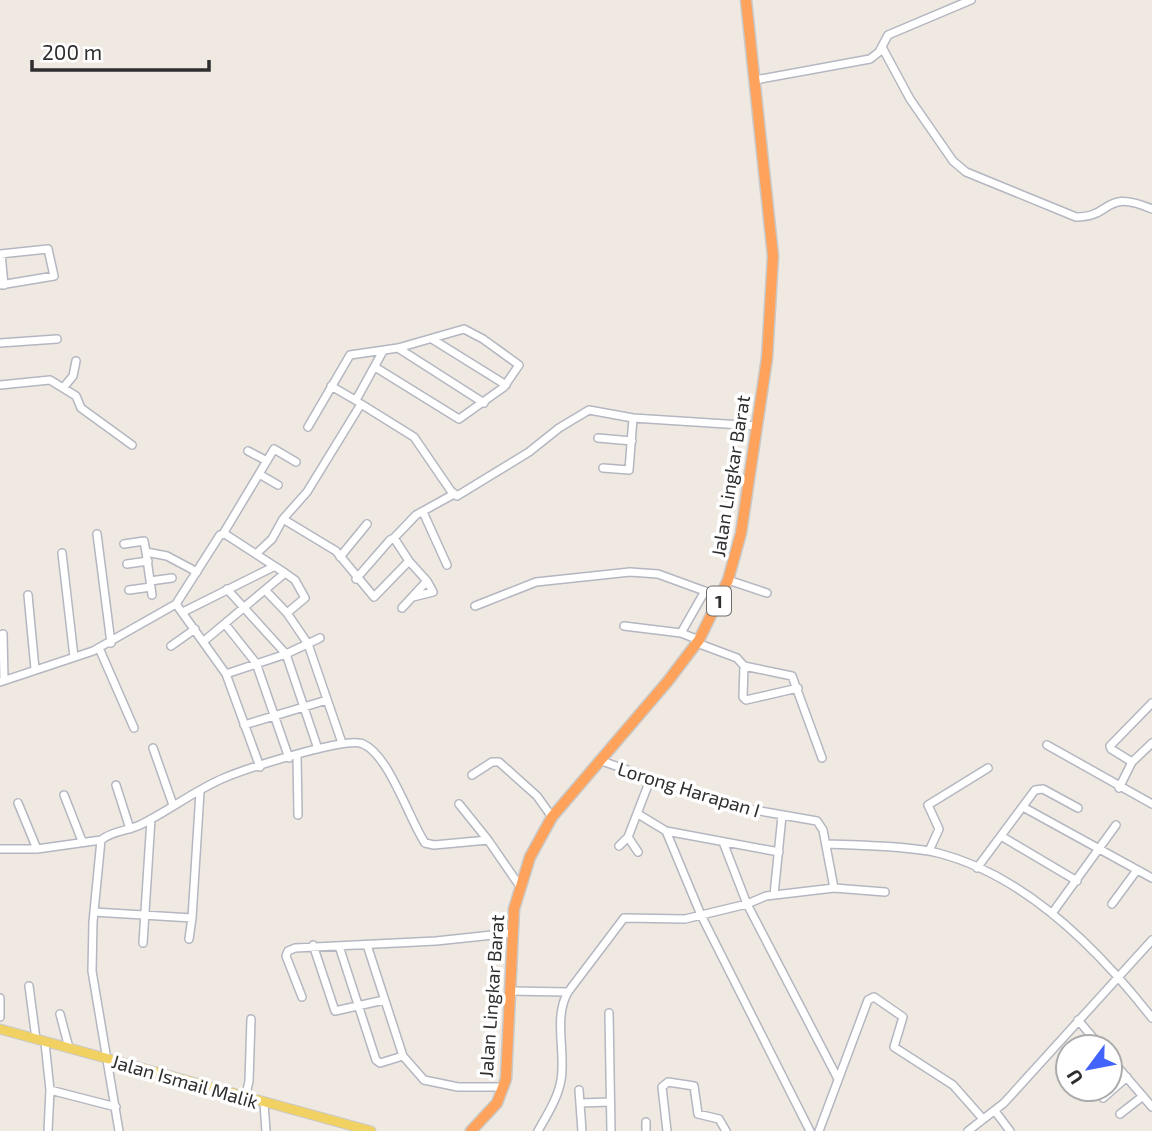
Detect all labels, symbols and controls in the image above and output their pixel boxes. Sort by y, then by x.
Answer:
scale bar [32,28,208,72]
text: 200 m [42,39,102,64]
street label: Jalan Lingkar Barat [706,393,754,559]
road number: 1 [707,586,731,616]
street label: Lorong Harapan I [615,756,763,822]
street label: Jalan Lingkar Barat [474,914,508,1078]
north arrow [1054,1033,1124,1103]
street label: Jalan Ismail Malik [109,1049,261,1113]
text: U [1061,1066,1087,1089]

